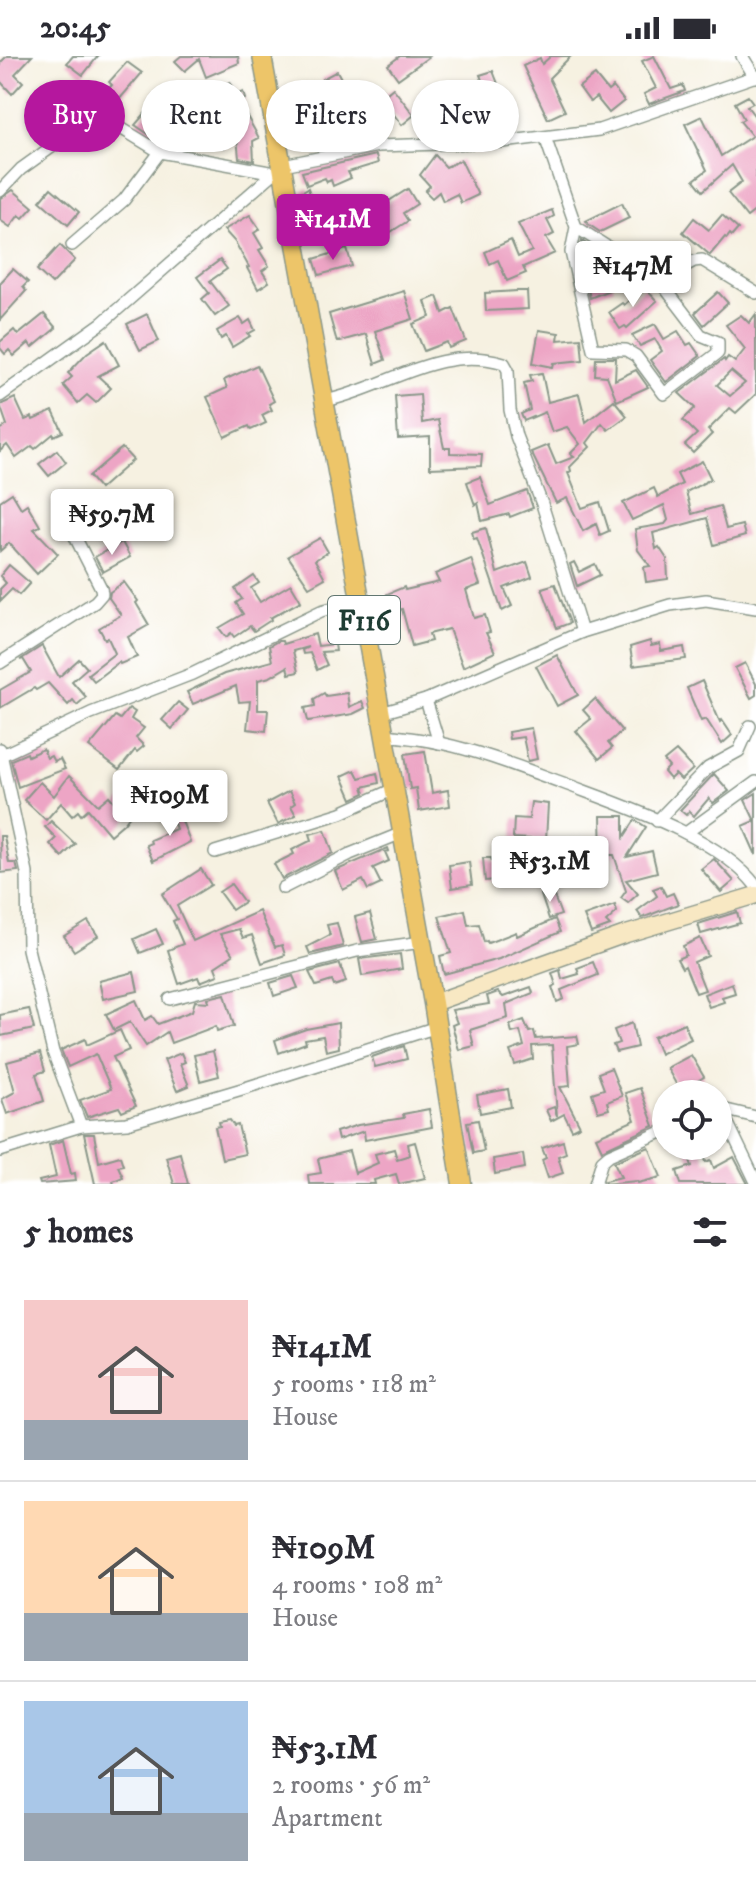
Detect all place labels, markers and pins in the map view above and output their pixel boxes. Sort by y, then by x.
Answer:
pin: ₦141M [277,194,389,262]
pin: ₦147M [577,241,689,309]
pin: ₦59.7M [47,489,177,557]
pin: ₦109M [114,770,226,838]
pin: ₦53.1M [485,836,615,904]

